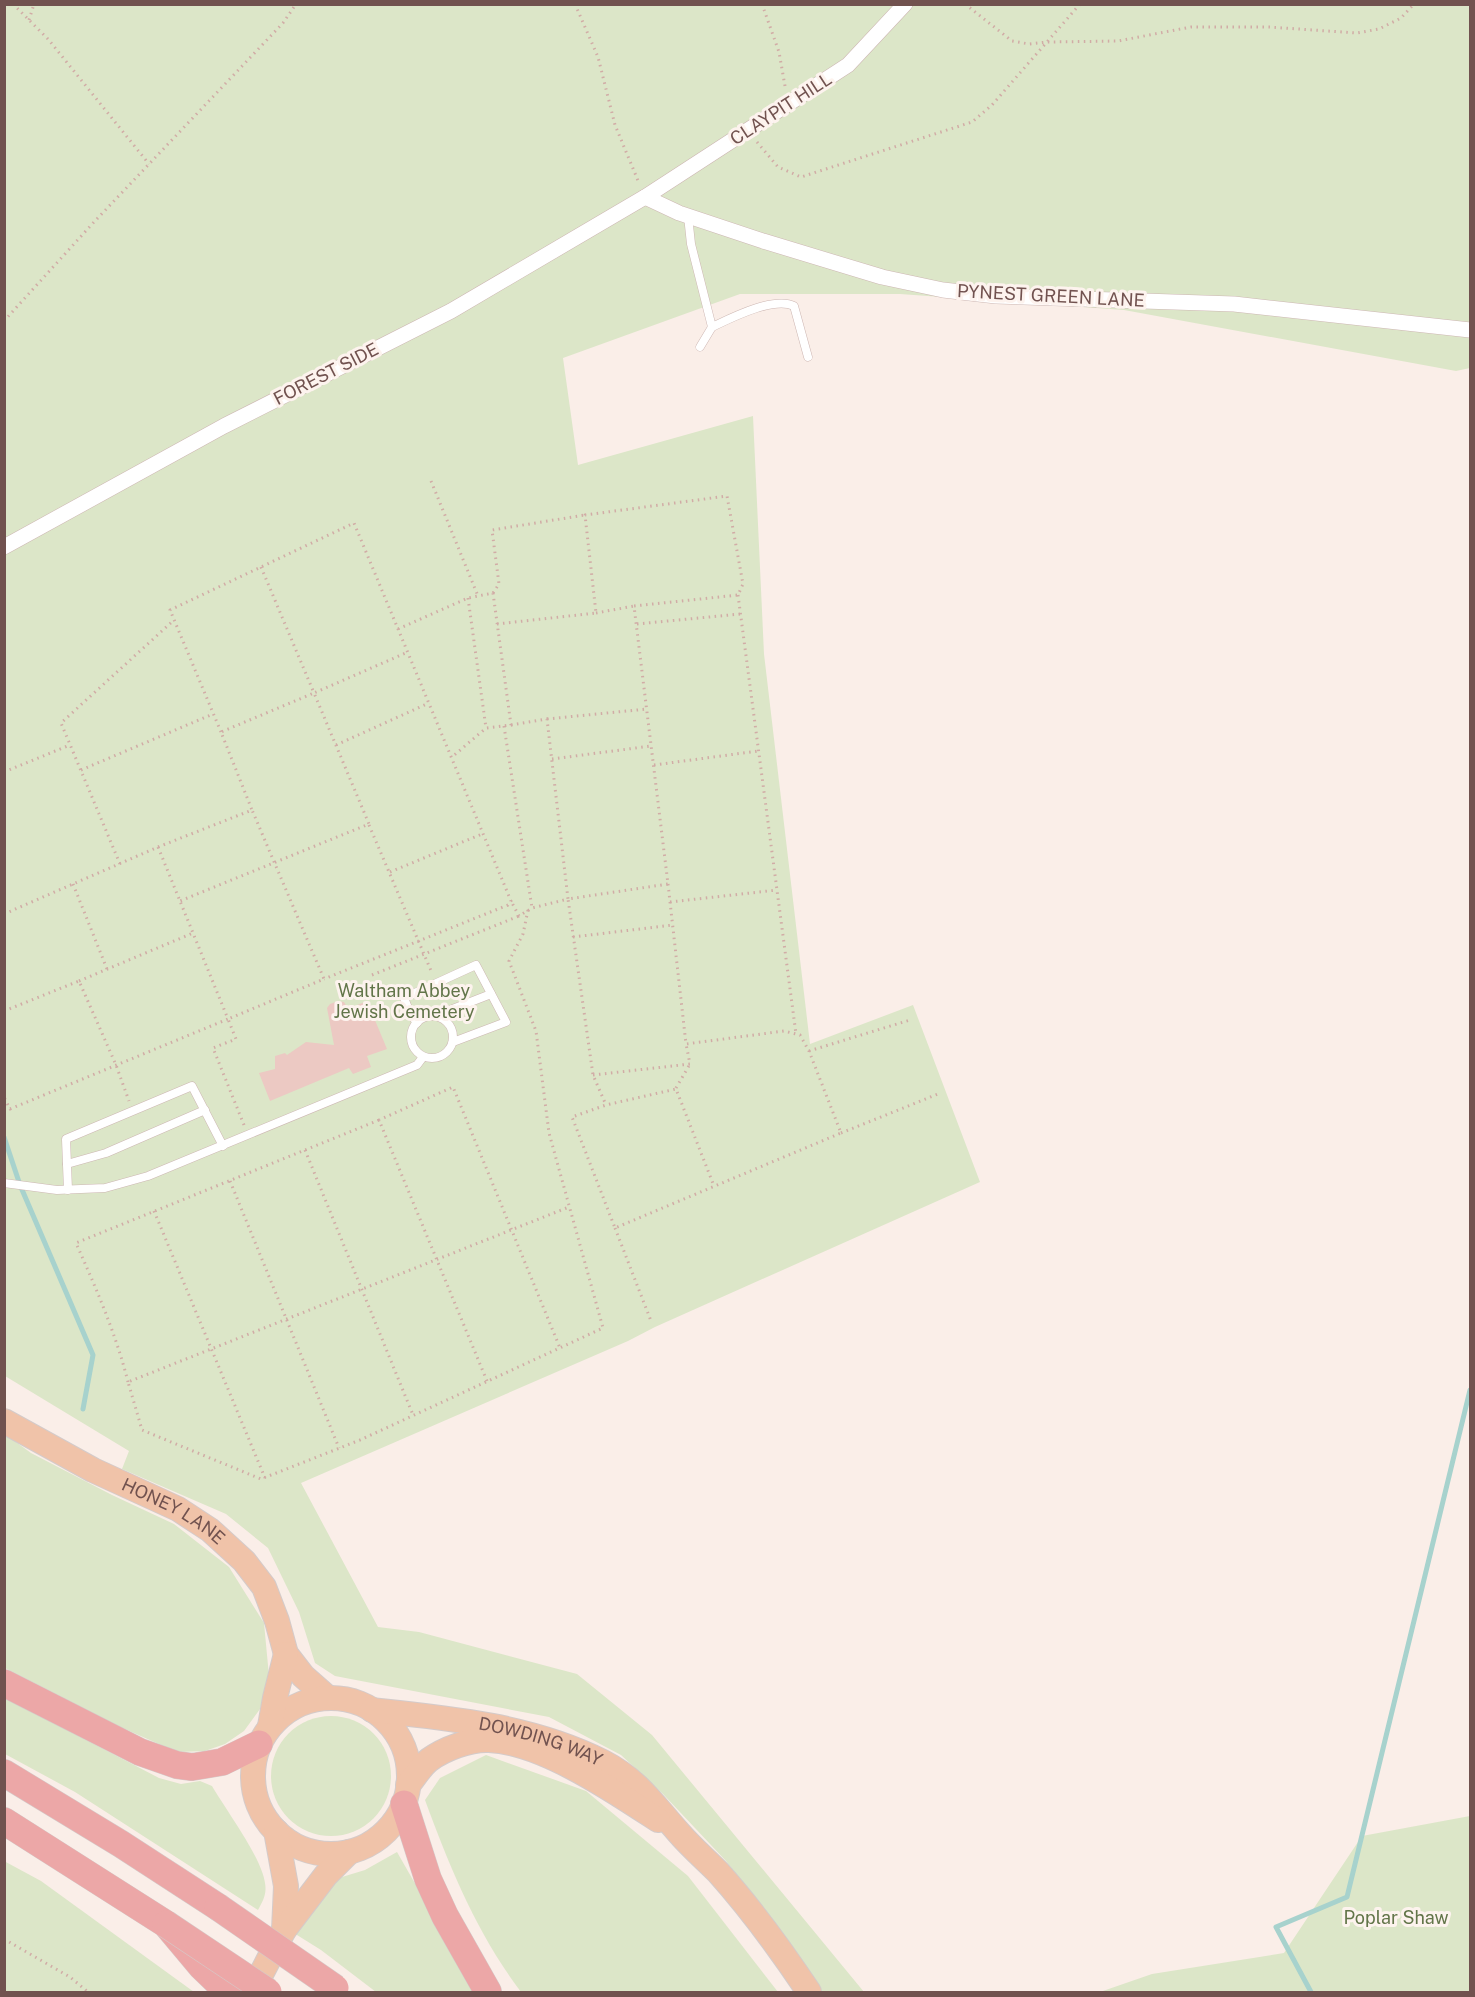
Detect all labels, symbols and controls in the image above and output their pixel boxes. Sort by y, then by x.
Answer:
street label: CLAYPIT HILL [726,68,835,149]
street label: PYNEST GREEN LANE [957,280,1145,311]
street label: FOREST SIDE [270,338,382,409]
park label: Waltham Abbey Jewish Cemetery [333,980,475,1022]
street label: HONEY LANE [119,1474,229,1548]
street label: DOWDING WAY [477,1713,606,1770]
park label: Poplar Shaw [1343,1907,1449,1928]

